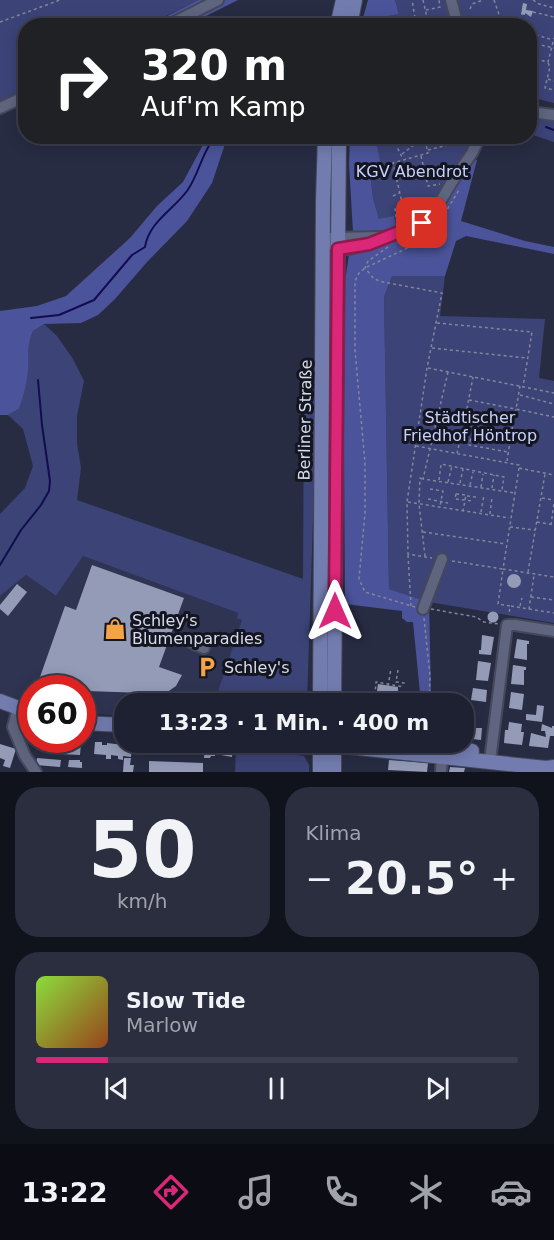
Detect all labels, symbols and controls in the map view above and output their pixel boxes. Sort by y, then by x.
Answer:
text: 320 m [141,41,287,90]
icon: right [42,42,120,120]
text: Auf'm Kamp [141,91,306,122]
park label: KGV Abendrot [356,162,468,181]
pin [396,197,447,248]
icon: arrive [405,206,438,239]
street label: Berliner Straße [294,360,316,480]
park label: Städtischer Friedhof Höntrop [403,408,537,445]
position arrow [303,579,367,643]
place label: Schley's Blumenparadies [132,611,262,648]
shop icon: Schley's Blumenparadies [103,617,127,641]
parking icon: Schley's [195,655,219,679]
place label: Schley's [224,658,290,677]
speed limit sign: 60 [18,675,96,753]
text: 13:23 · 1 Min. · 400 m [159,710,429,735]
text: 50 [88,805,197,895]
text: Klima [306,821,361,845]
text: 20.5° [345,852,479,905]
text: − [306,859,333,898]
text: + [490,859,518,898]
text: km/h [117,889,167,913]
text: Slow Tide [126,988,246,1013]
text: Marlow [126,1013,198,1037]
icon: previous [100,1072,133,1105]
icon: pause [260,1072,293,1105]
icon: next [421,1072,454,1105]
icon: directions [150,1171,192,1213]
icon: music [235,1171,277,1213]
icon: phone [320,1171,362,1213]
icon: climate [405,1171,447,1213]
icon: car [490,1171,532,1213]
text: 13:22 [22,1177,107,1208]

